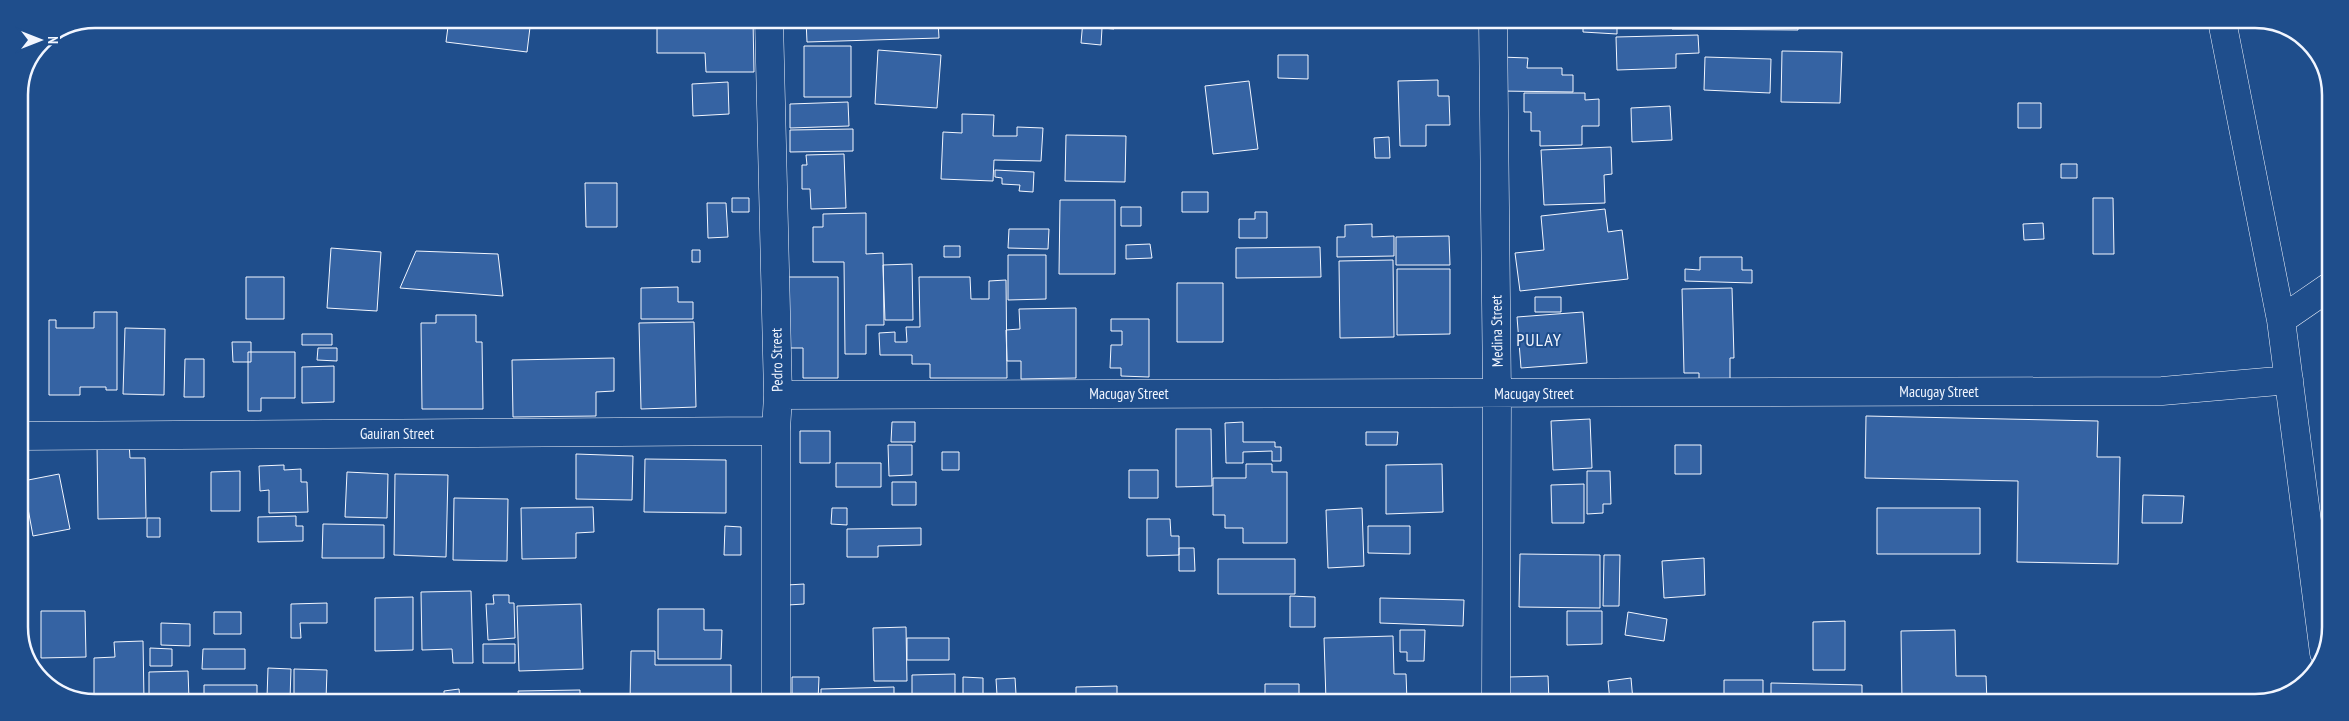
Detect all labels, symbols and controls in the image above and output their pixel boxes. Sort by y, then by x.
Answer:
north arrow [15,15,65,65]
text: N [44,36,62,44]
street label: Medina Street [1486,295,1507,367]
street label: Pedro Street [766,328,787,392]
district label: PULAY [1516,328,1562,351]
street label: Macugay Street [1899,382,1979,401]
street label: Macugay Street [1089,384,1169,403]
street label: Macugay Street [1494,384,1574,403]
street label: Gauiran Street [360,424,434,443]

